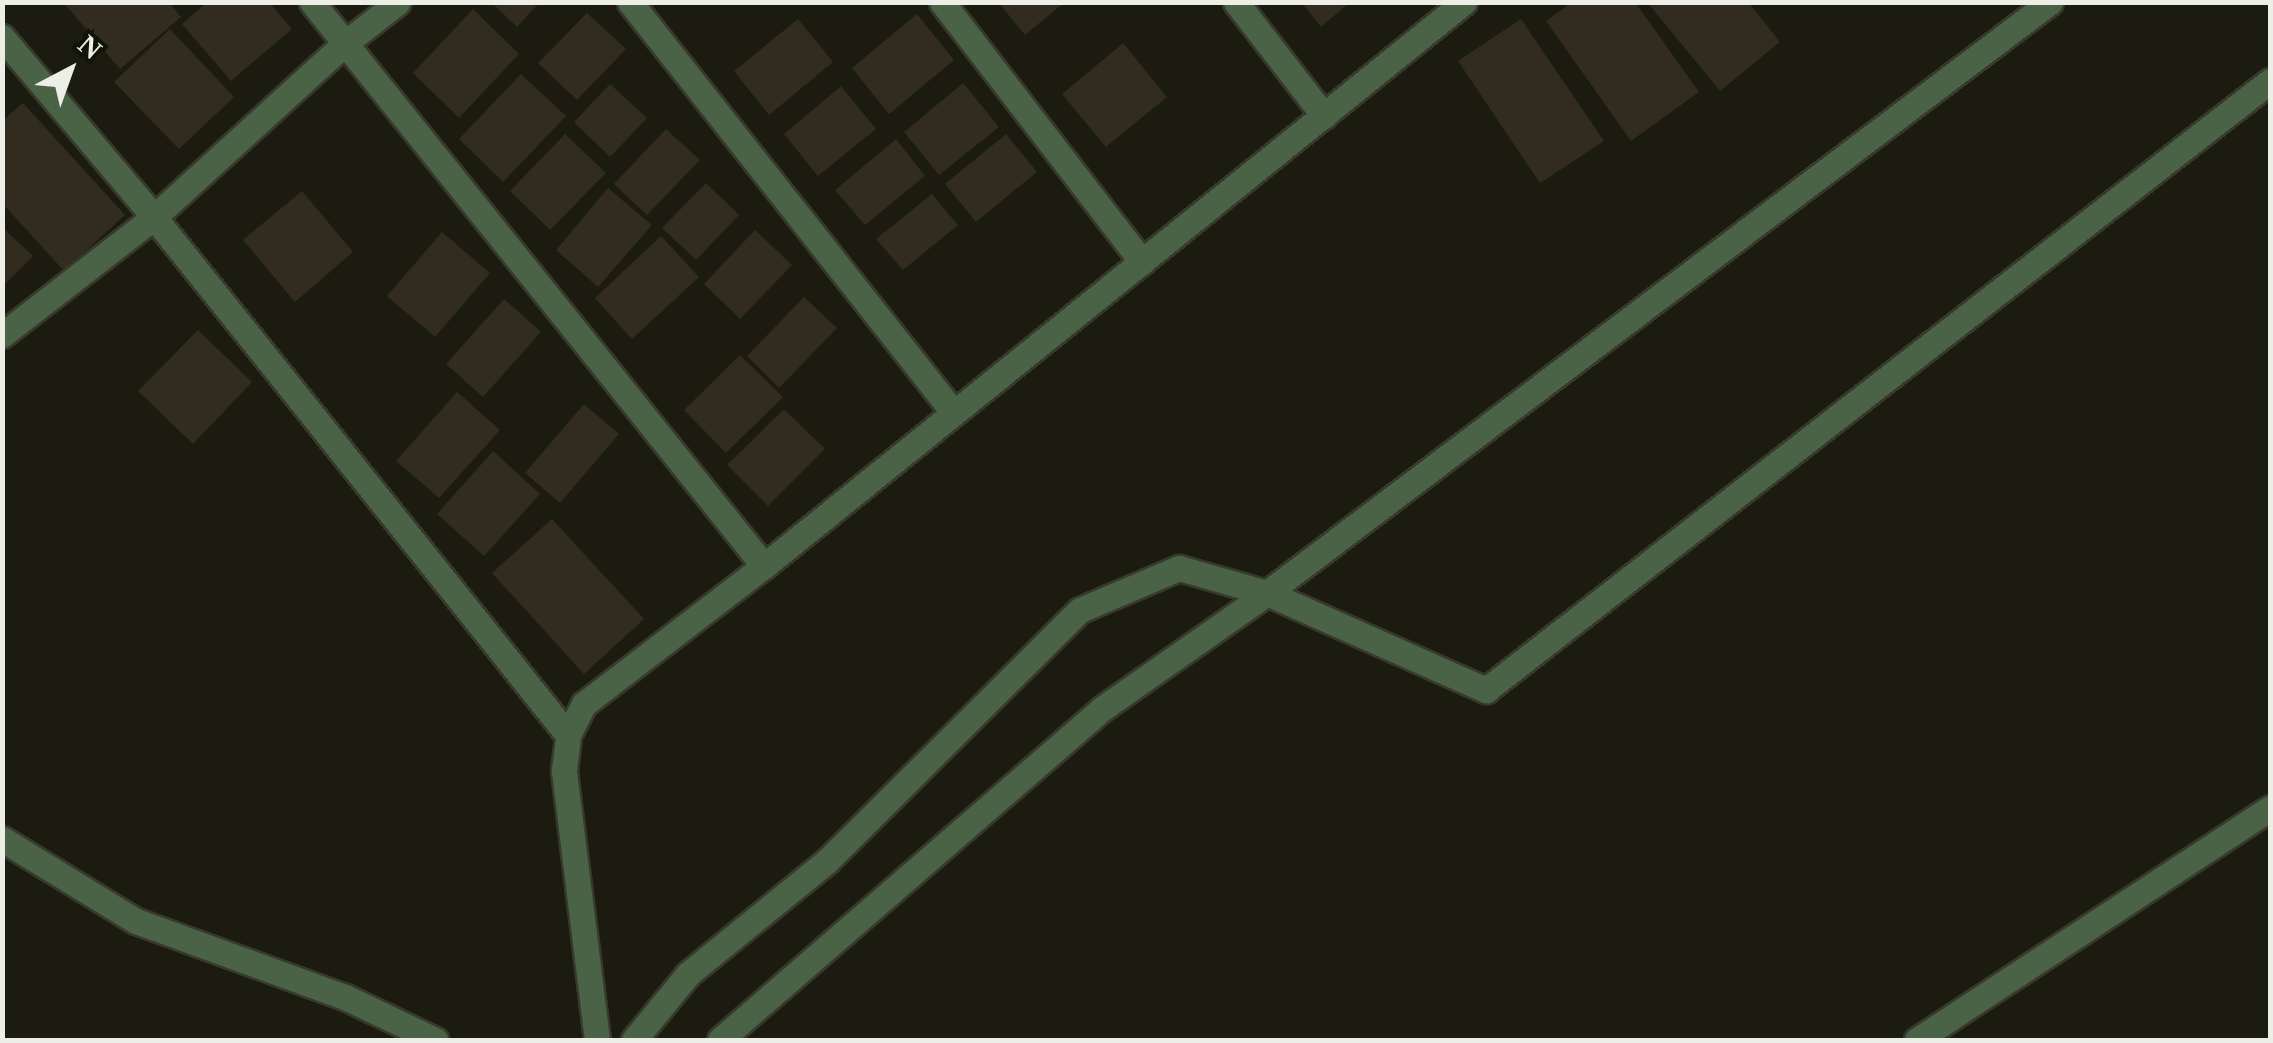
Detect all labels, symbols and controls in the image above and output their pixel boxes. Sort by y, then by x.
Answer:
north arrow [20,20,120,120]
text: N [72,29,108,65]

